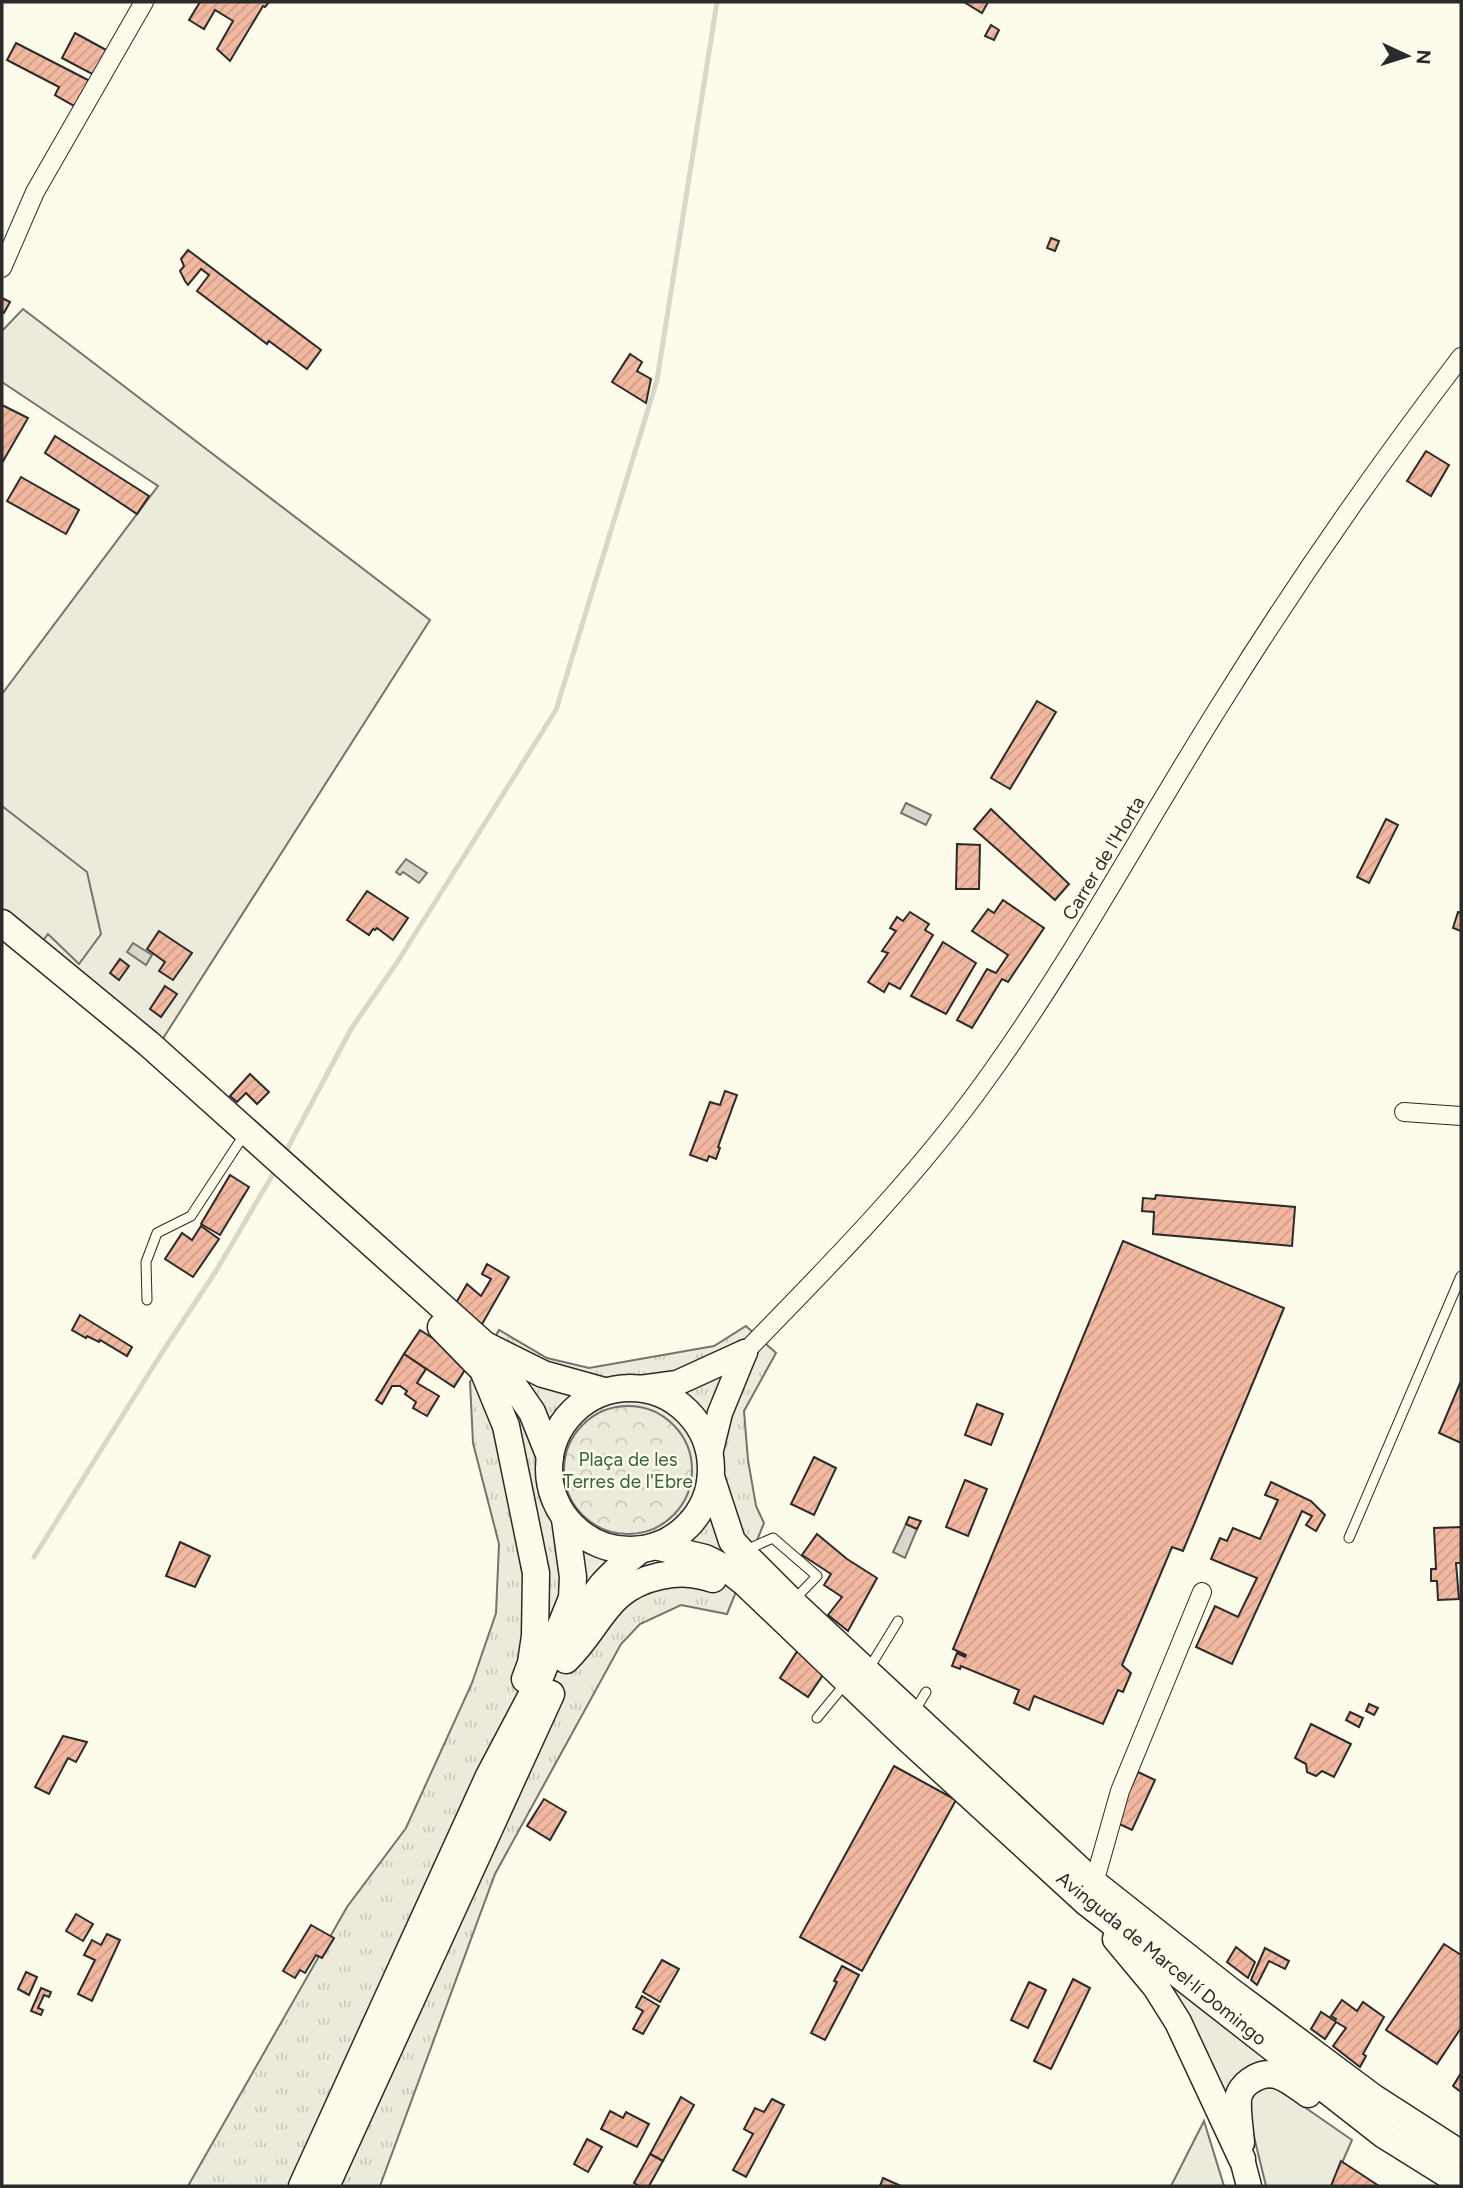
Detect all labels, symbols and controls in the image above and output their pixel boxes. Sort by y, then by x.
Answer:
north arrow [1372,21,1442,91]
text: N [1411,49,1435,65]
street label: Carrer de l'Horta [1057,792,1149,924]
park label: Plaça de les Terres de l'Ebre [563,1448,693,1493]
street label: Avinguda de Marcel·lí Domingo [1052,1867,1271,2050]

